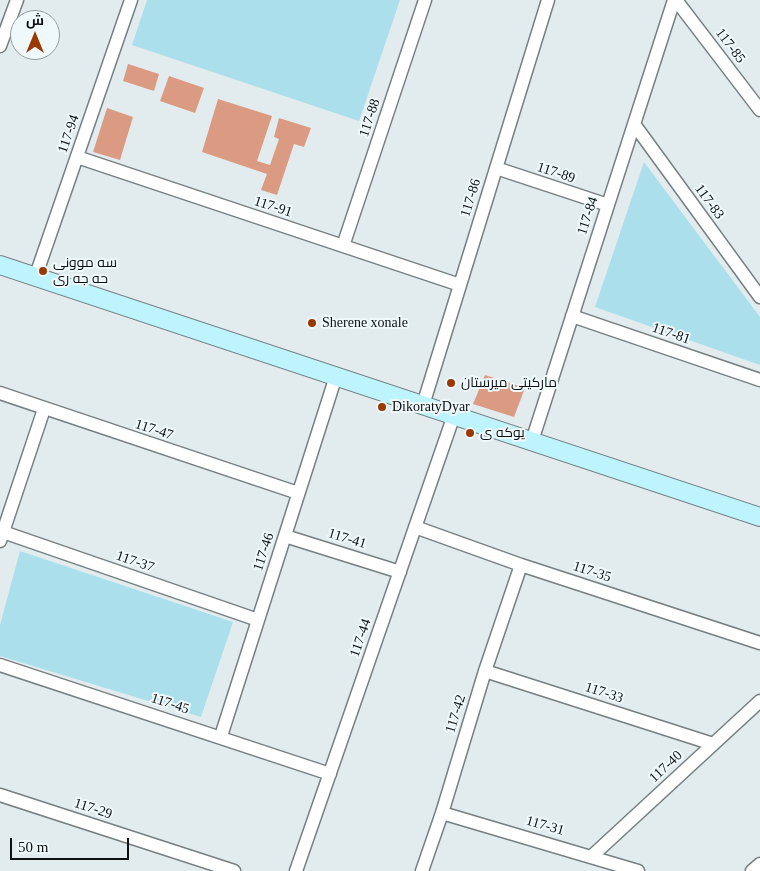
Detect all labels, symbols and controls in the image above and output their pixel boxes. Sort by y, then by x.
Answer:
north arrow [10,10,60,60]
text: ش [26,13,44,28]
street label: 117-85 [712,25,748,67]
street label: 117-88 [356,97,384,139]
street label: 117-94 [55,113,83,155]
street label: 117-89 [535,159,577,187]
street label: 117-86 [457,177,485,219]
street label: 117-83 [691,181,727,223]
street label: 117-91 [252,193,294,221]
street label: 117-84 [574,195,602,237]
place label: سه موونی حه جه ری [53,255,117,288]
marker: سه موونی حه جه ری [37,265,49,277]
place label: Sherene xonale [322,315,408,331]
marker: Sherene xonale [306,317,318,329]
street label: 117-81 [650,320,692,348]
place label: مارکیتی میرستان [461,375,557,391]
marker: مارکیتی میرستان [445,377,457,389]
place label: DikoratyDyar [392,399,470,415]
marker: DikoratyDyar [376,401,388,413]
street label: 117-47 [133,416,175,444]
place label: یوکه ی [480,425,525,441]
marker: یوکه ی [464,427,476,439]
street label: 117-41 [326,525,368,553]
street label: 117-46 [250,531,278,573]
street label: 117-37 [114,548,156,576]
street label: 117-35 [571,558,613,586]
street label: 117-44 [347,617,375,659]
street label: 117-33 [583,679,625,707]
street label: 117-45 [149,690,191,718]
street label: 117-42 [442,693,470,735]
street label: 117-40 [646,748,686,786]
street label: 117-29 [72,795,114,823]
street label: 117-31 [524,813,566,839]
scale bar [12,828,131,860]
text: 50 m [18,839,48,855]

